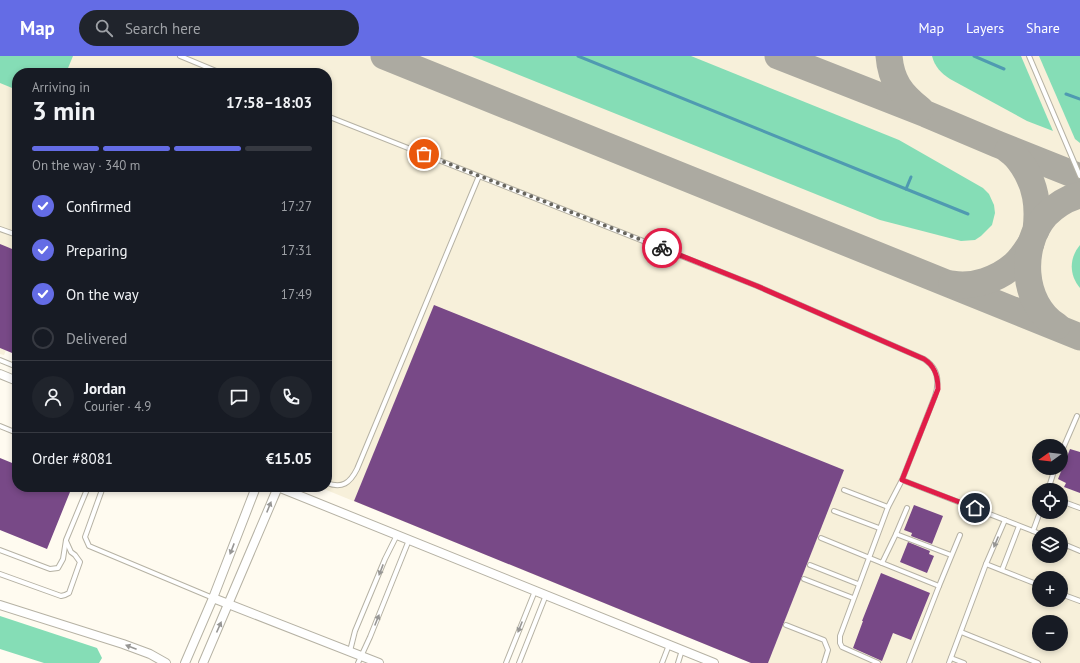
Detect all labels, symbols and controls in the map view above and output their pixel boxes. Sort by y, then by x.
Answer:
search box [79,10,359,46]
text: Map [20,16,55,40]
icon: search [93,17,115,39]
text: Search here [125,19,201,38]
text: Map [918,19,944,37]
text: Layers [966,19,1004,37]
text: Share [1026,19,1060,37]
text: Arriving in [32,79,90,96]
text: 17:58–18:03 [226,93,312,112]
text: 3 min [32,94,95,127]
pin [407,137,441,171]
icon: bag [413,143,435,165]
text: On the way · 340 m [32,157,140,174]
icon: check [32,195,54,217]
text: Confirmed [66,197,131,216]
text: 17:27 [281,198,312,215]
courier [642,228,682,268]
icon: bike [651,237,673,259]
icon: check [32,239,54,261]
text: Preparing [66,241,128,260]
text: 17:31 [281,242,312,259]
icon: check [32,283,54,305]
text: On the way [66,285,139,304]
text: 17:49 [281,286,312,303]
text: Delivered [66,329,127,348]
button: person [32,376,74,418]
button: chat [218,376,260,418]
button: phone [270,376,312,418]
text: Jordan [84,379,126,398]
text: Courier · 4.9 [84,398,151,415]
north arrow [1032,439,1068,475]
map controls [1032,439,1068,651]
text: Order #8081 [32,449,113,468]
text: €15.05 [266,449,312,468]
button: locate [1032,483,1068,519]
pin [958,491,992,525]
icon: home [964,497,986,519]
one-way arrow [267,501,273,513]
button: layers [1032,527,1068,563]
one-way arrow [992,536,998,548]
one-way arrow [228,544,234,556]
one-way arrow [377,565,383,577]
button: + [1032,571,1068,607]
one-way arrow [374,614,380,625]
button: − [1032,615,1068,651]
one-way arrow [517,621,523,633]
one-way arrow [216,622,222,633]
one-way arrow [124,643,136,649]

